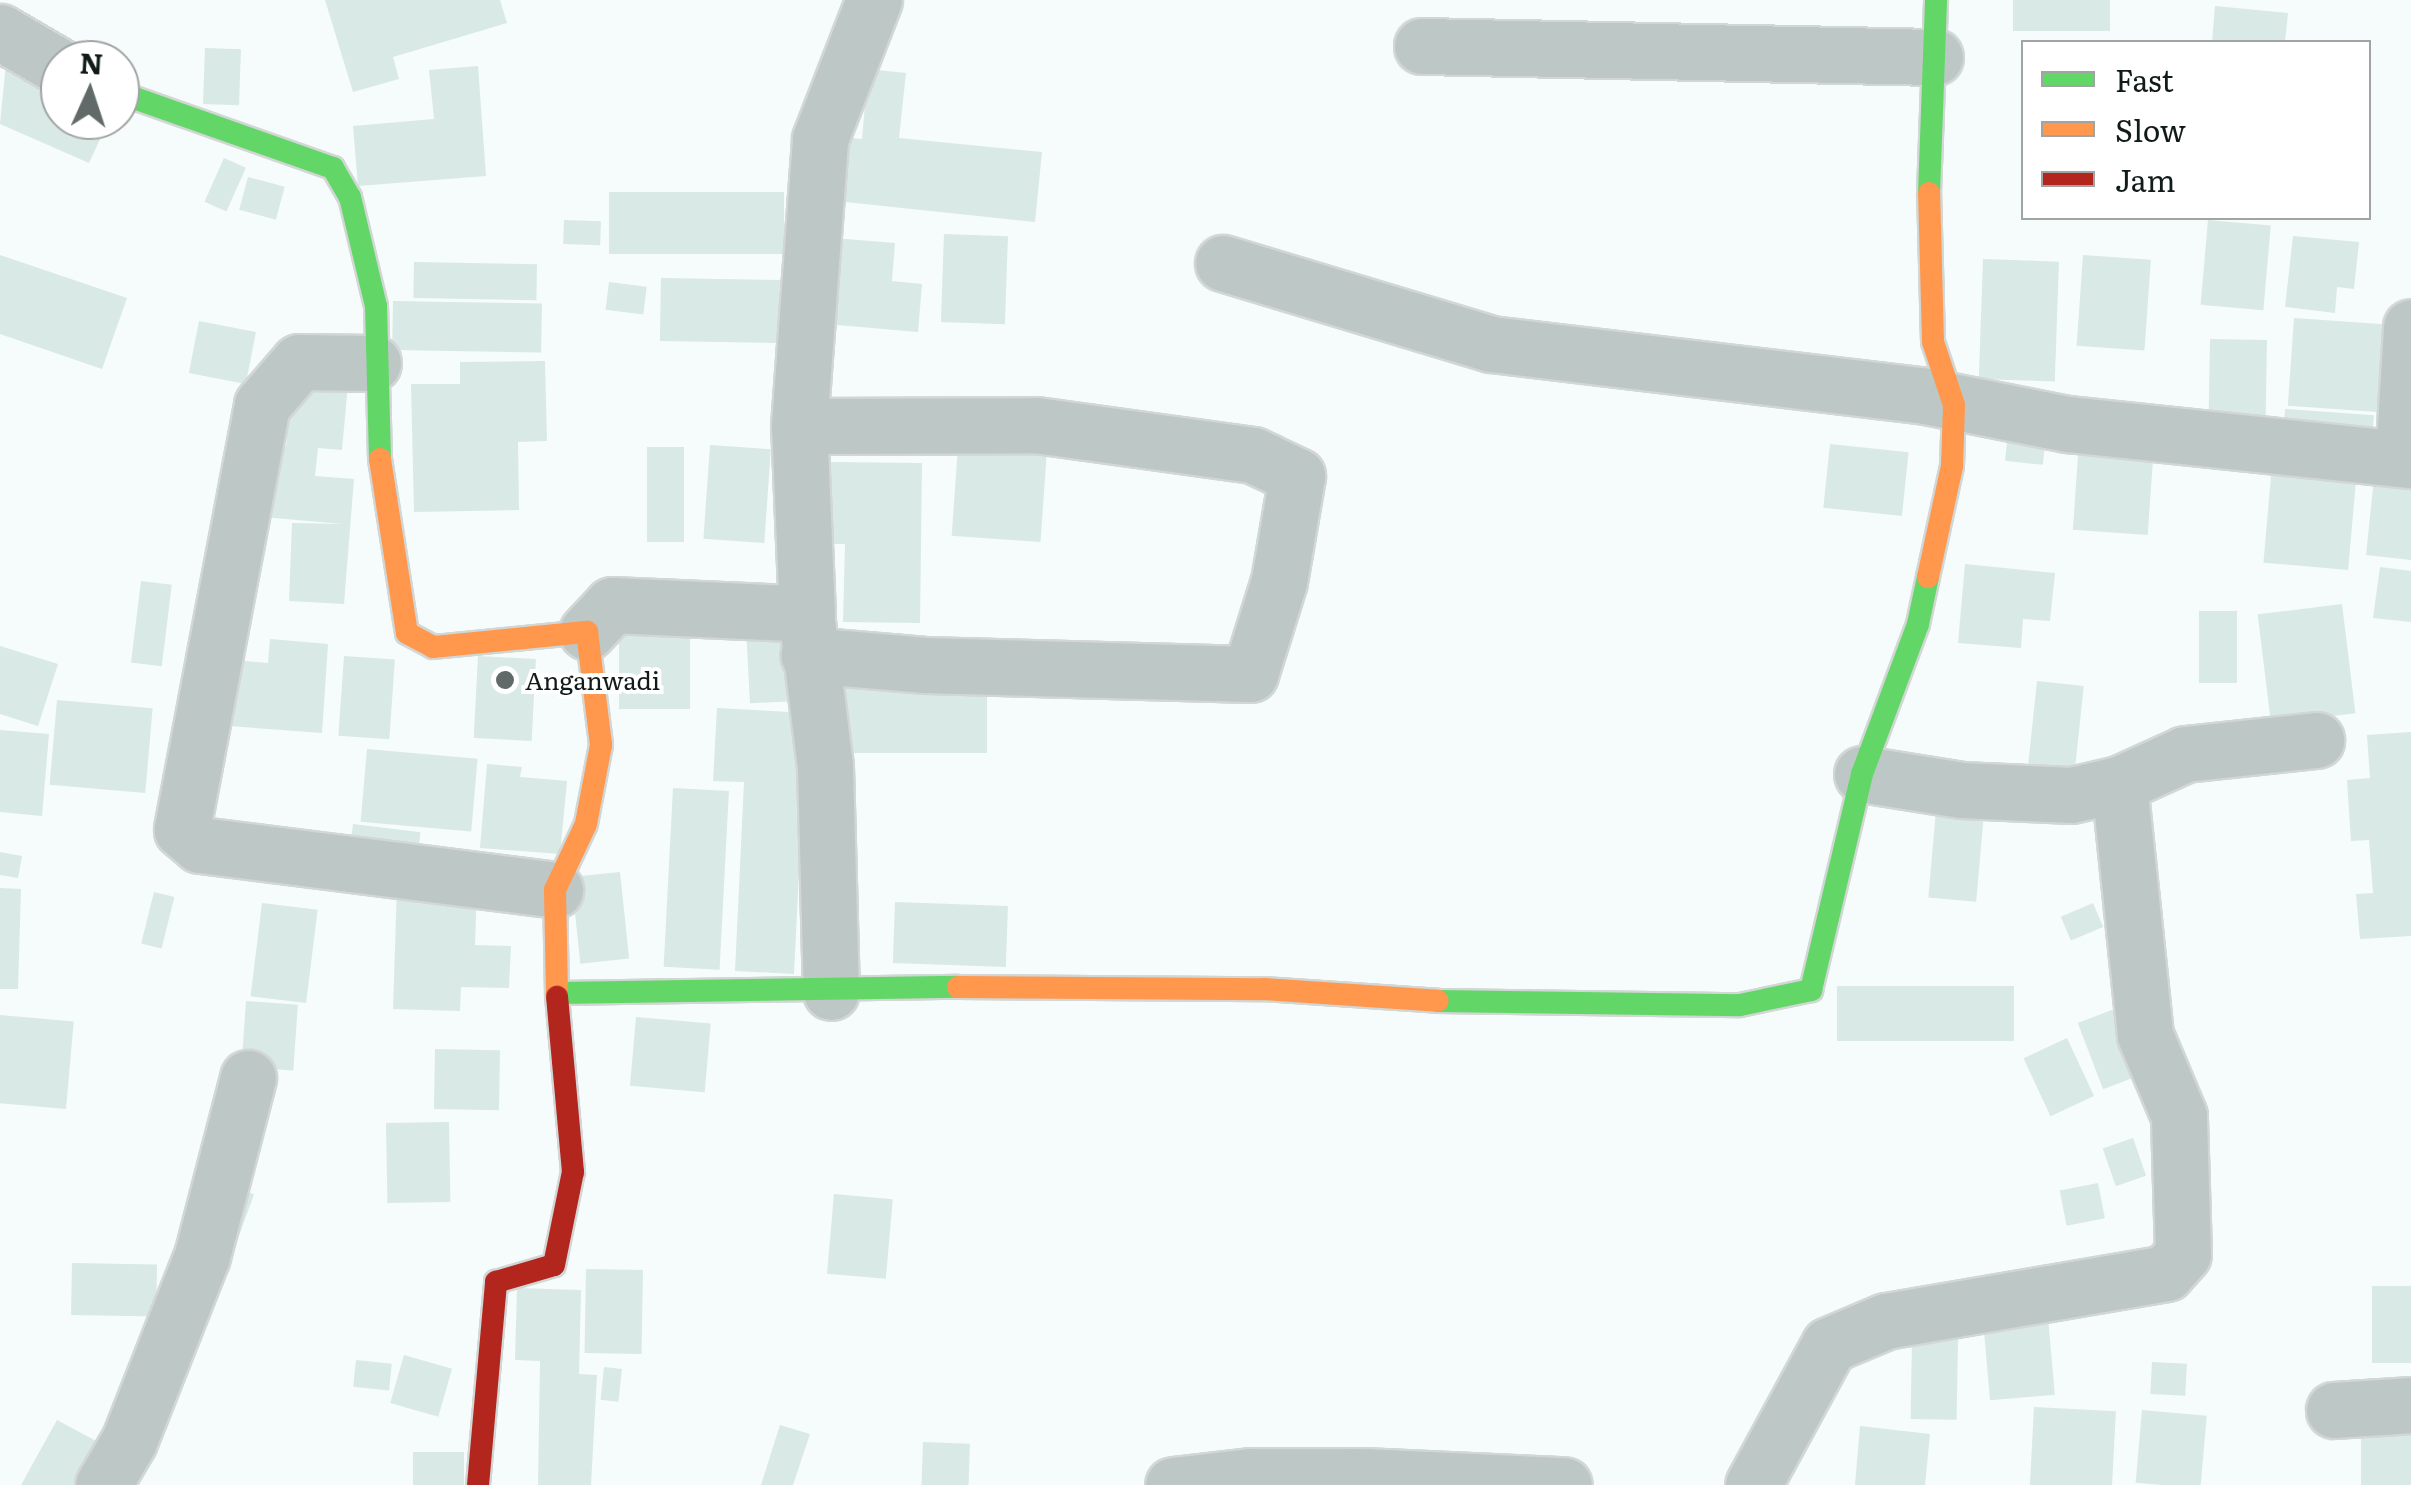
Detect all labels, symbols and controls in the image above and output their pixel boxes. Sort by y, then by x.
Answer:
north arrow [40,40,140,140]
text: N [79,40,104,84]
legend [2021,40,2371,220]
text: Fast [2115,57,2174,101]
text: Slow [2115,107,2186,151]
text: Jam [2115,157,2175,201]
place label: Anganwadi [525,665,660,695]
marker: Anganwadi [494,669,516,691]

